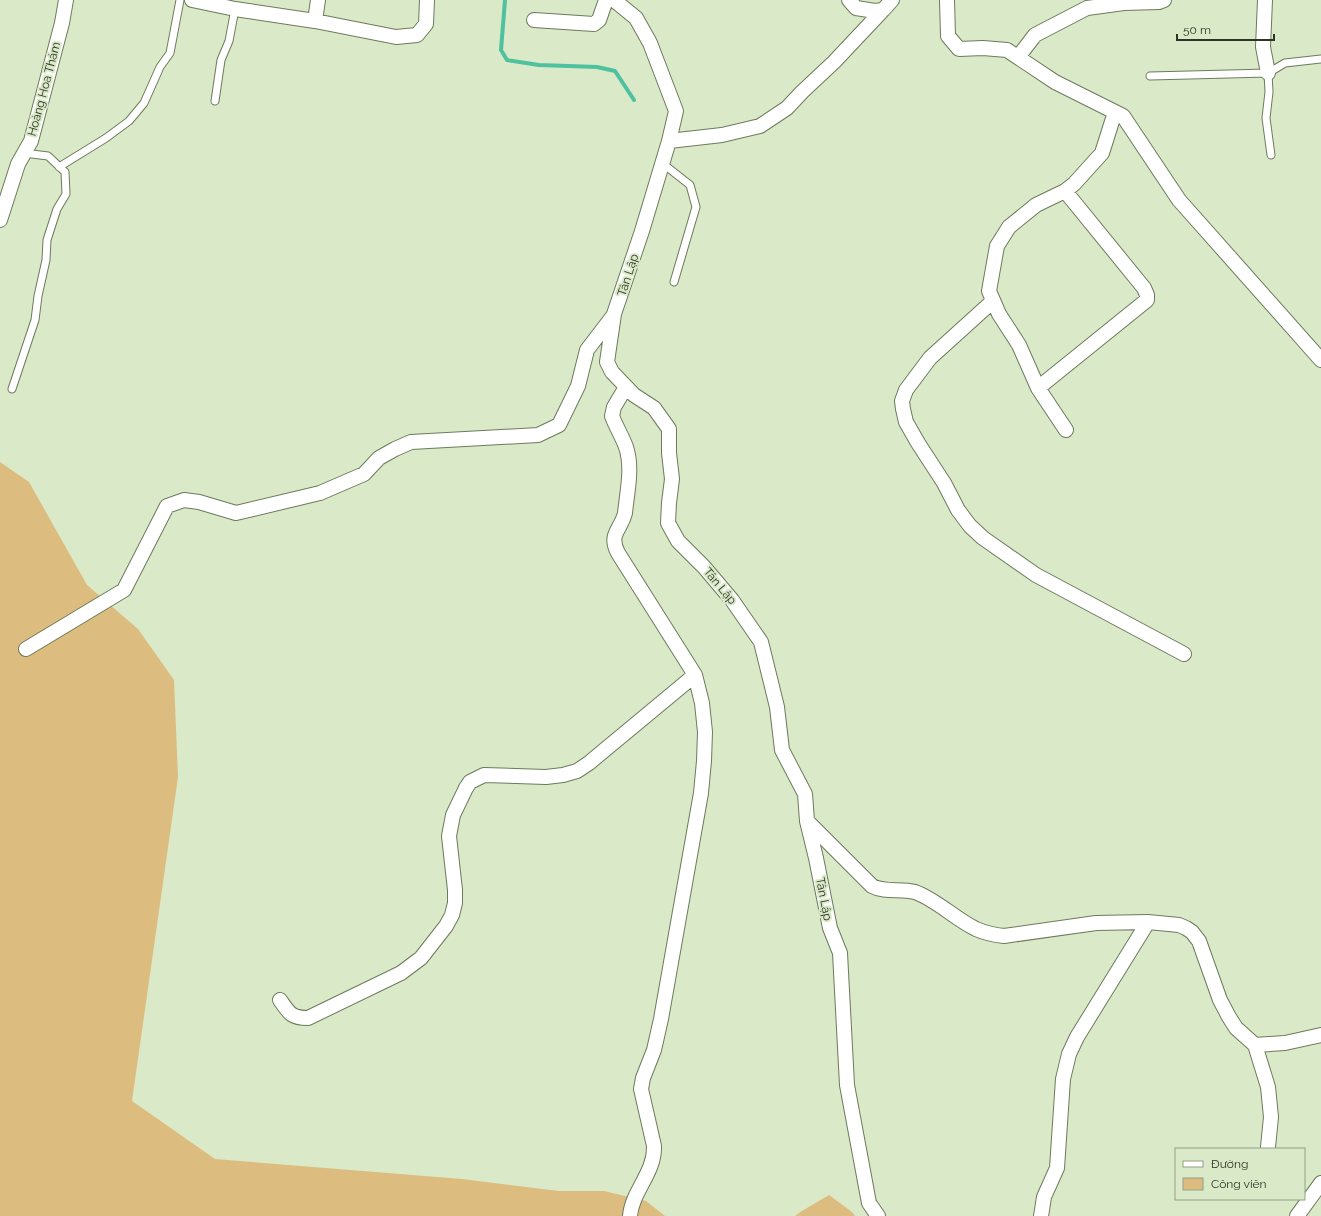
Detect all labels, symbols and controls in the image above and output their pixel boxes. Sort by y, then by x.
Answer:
scale bar [1177,16,1274,42]
text: 50 m [1183,23,1211,37]
street label: Hoàng Hoa Thám [25,40,63,138]
street label: Tân Lập [615,252,641,298]
street label: Tân Lập [701,565,739,607]
street label: Tân Lập [813,876,835,922]
legend [1175,1148,1305,1200]
text: Đường [1211,1157,1248,1171]
text: Công viên [1211,1177,1267,1191]

